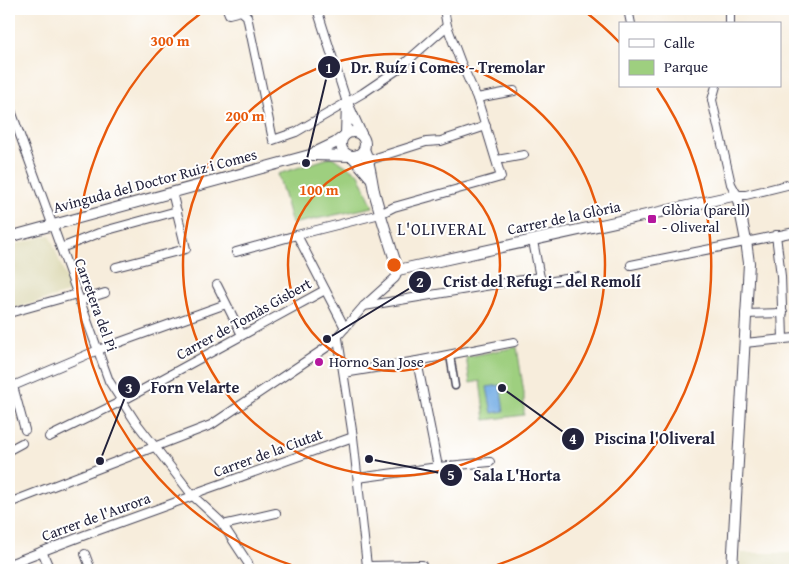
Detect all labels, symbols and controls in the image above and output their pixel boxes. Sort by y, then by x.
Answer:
legend [619,22,782,88]
text: 300 m [150,30,190,51]
text: Calle [664,32,695,53]
callout: Dr. Ruíz i Comes - Tremolar [316,52,555,83]
text: Dr. Ruíz i Comes - Tremolar [351,55,546,79]
text: Parque [664,56,708,77]
text: 1 [325,57,333,78]
text: 200 m [225,105,265,126]
street label: Avinguda del Doctor Ruiz i Comes [51,143,259,218]
text: 100 m [299,179,339,200]
street label: Carrer de la Glòria [505,195,622,240]
place label: Glòria (parell) - Oliveral [662,199,750,237]
marker: Glòria (parell) - Oliveral [646,213,658,225]
district label: L'OLIVERAL [397,217,487,241]
street label: Carretera del Pi [70,255,123,354]
centre of rings [385,256,403,274]
callout: Crist del Refugi - del Remolí [408,266,650,297]
text: Crist del Refugi - del Remolí [443,269,642,293]
text: 2 [416,271,424,292]
street label: Carrer de Tomàs Gisbert [172,272,316,365]
place label: Horno San Jose [329,351,424,372]
marker: Horno San Jose [313,356,325,368]
callout: Forn Velarte [116,372,250,403]
text: Forn Velarte [151,375,239,399]
text: 3 [125,377,133,398]
street label: Carrer de la Ciutat [210,423,326,482]
callout: Piscina l'Oliveral [560,423,725,454]
text: Piscina l'Oliveral [595,426,715,450]
text: 4 [569,428,577,449]
callout: Sala L'Horta [438,460,570,491]
text: Sala L'Horta [473,463,561,487]
text: 5 [447,464,455,485]
street label: Carrer de l'Aurora [39,487,153,546]

